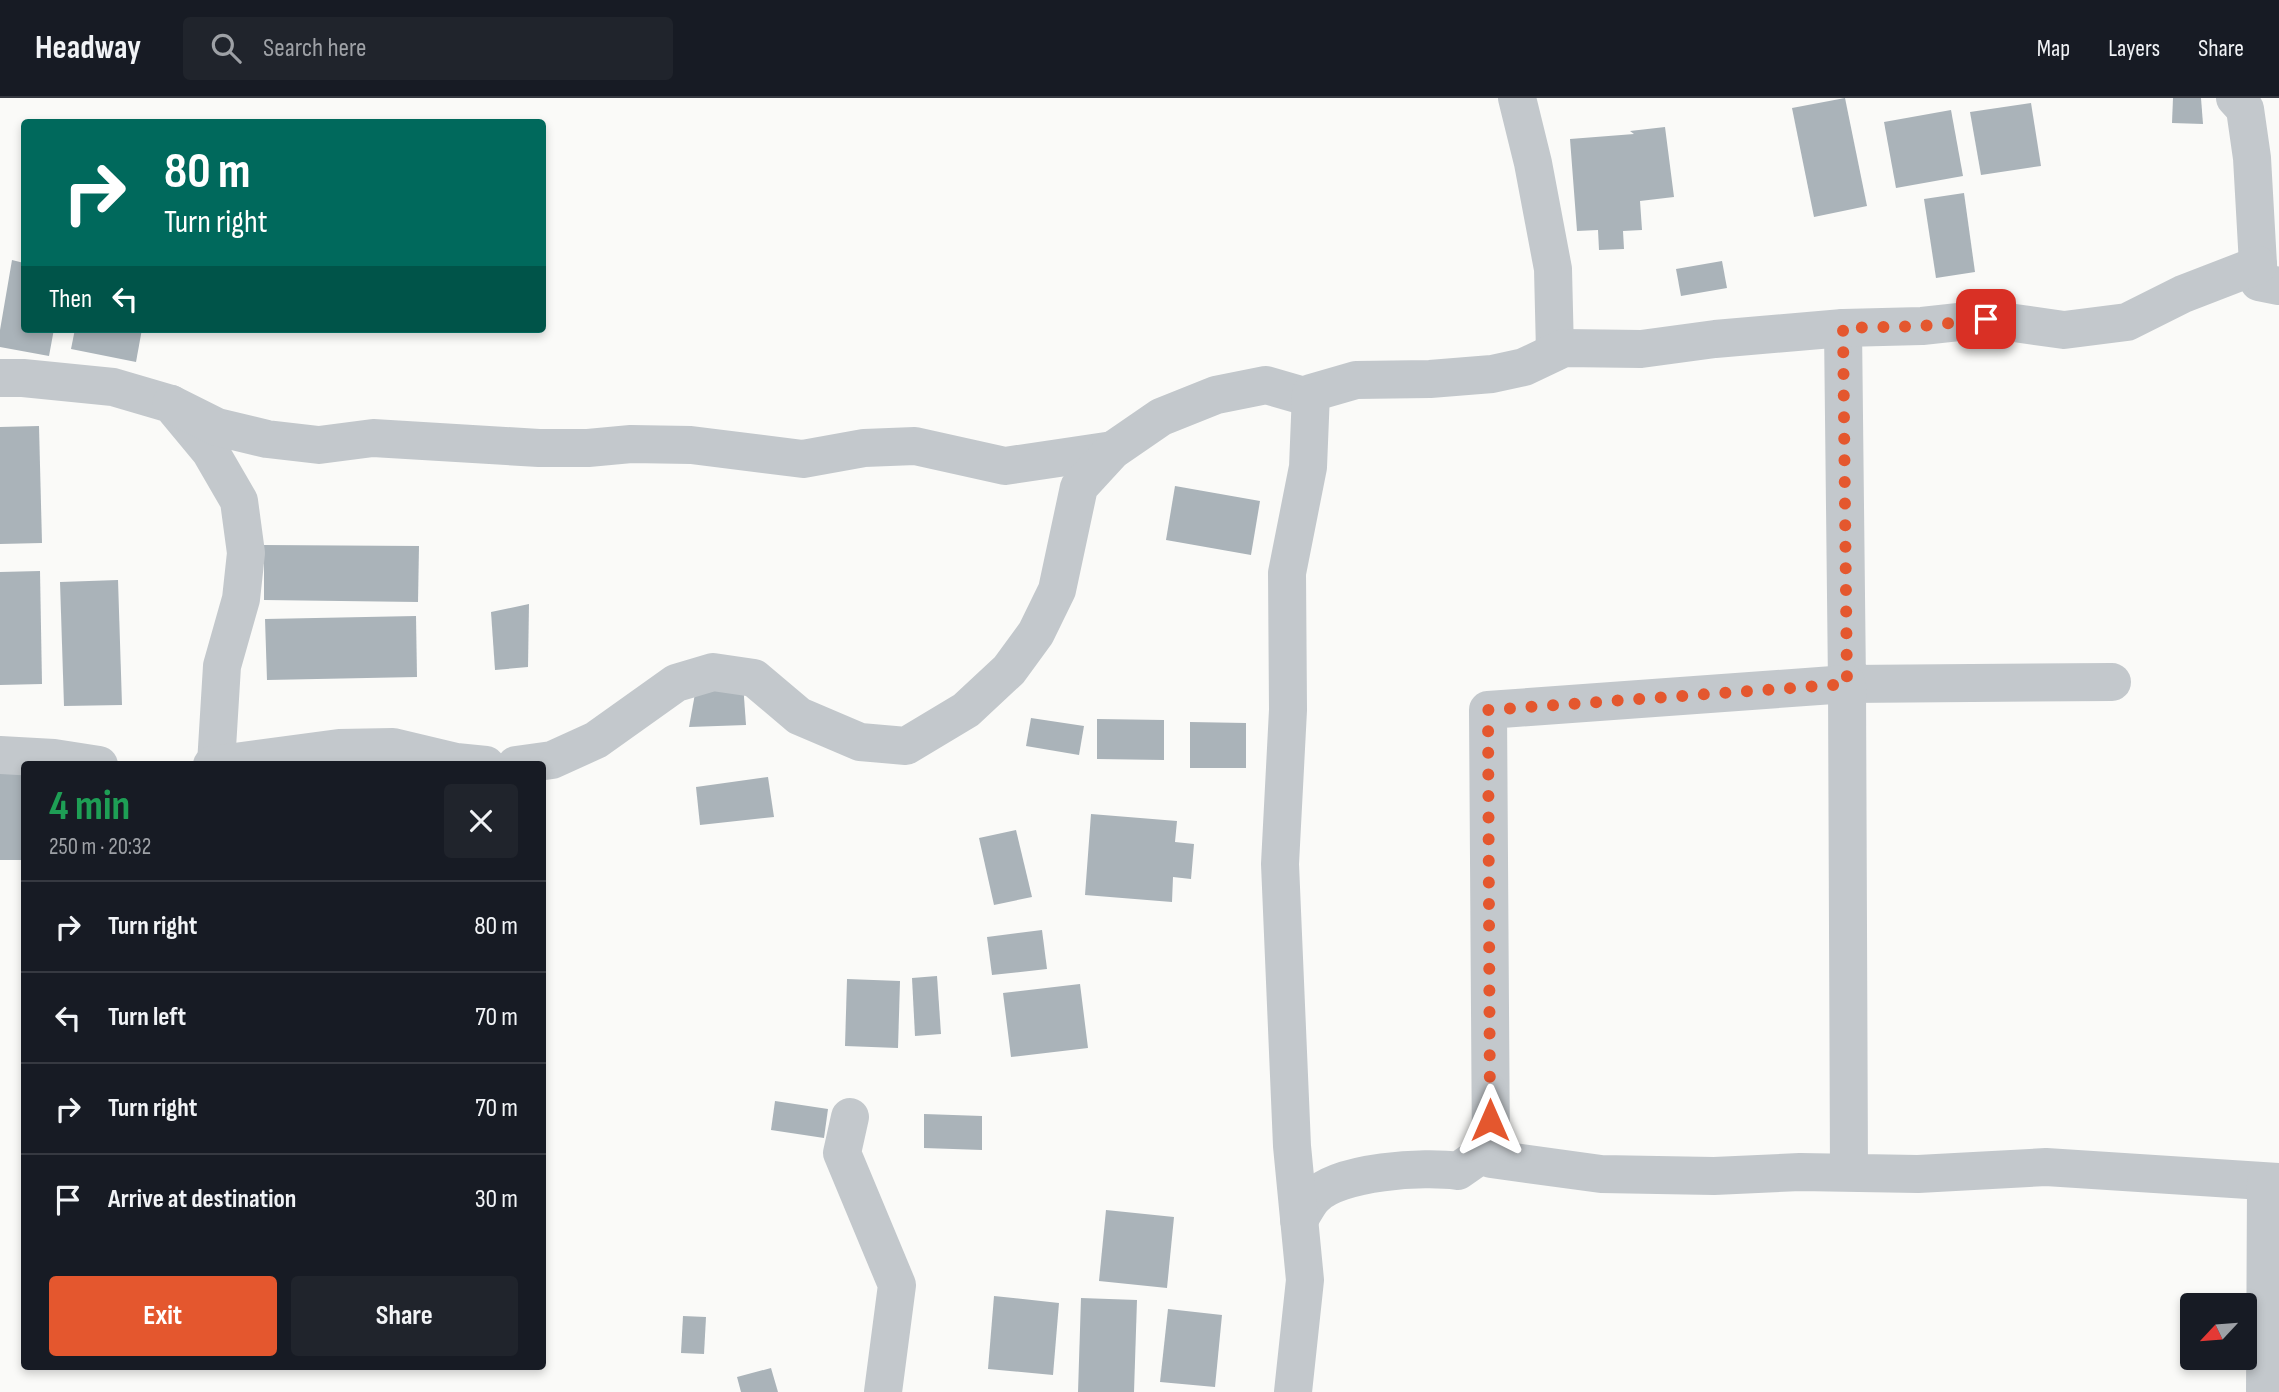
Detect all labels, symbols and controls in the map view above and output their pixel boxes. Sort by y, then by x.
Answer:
search box [183,17,673,80]
text: Headway [35,28,141,68]
icon: search [207,29,245,67]
text: Search here [263,33,366,64]
text: Map [2037,34,2070,63]
text: Layers [2108,34,2160,63]
text: Share [2198,34,2244,63]
text: 80 m [164,143,251,202]
icon: right [49,147,140,238]
text: Turn right [164,203,268,242]
icon: left [106,280,144,318]
text: Then [49,284,92,315]
pin [1956,289,2016,349]
icon: arrive [1967,300,2005,338]
text: 4 min [49,781,130,832]
button: close [444,784,518,858]
text: 250 m · 20:32 [49,833,151,861]
icon: right [49,908,87,946]
text: Turn right [108,911,197,942]
text: 80 m [474,911,518,942]
icon: left [49,999,87,1037]
text: Turn left [108,1002,186,1033]
text: 70 m [475,1002,518,1033]
position arrow [1453,1083,1527,1157]
icon: right [49,1090,87,1128]
text: Turn right [108,1093,197,1124]
text: 70 m [475,1093,518,1124]
icon: arrive [49,1181,87,1219]
text: Arrive at destination [108,1184,296,1215]
text: 30 m [475,1184,518,1215]
button: Exit [49,1276,277,1356]
button: Share [291,1276,518,1356]
north arrow [2180,1293,2258,1370]
map controls [2180,1293,2257,1370]

